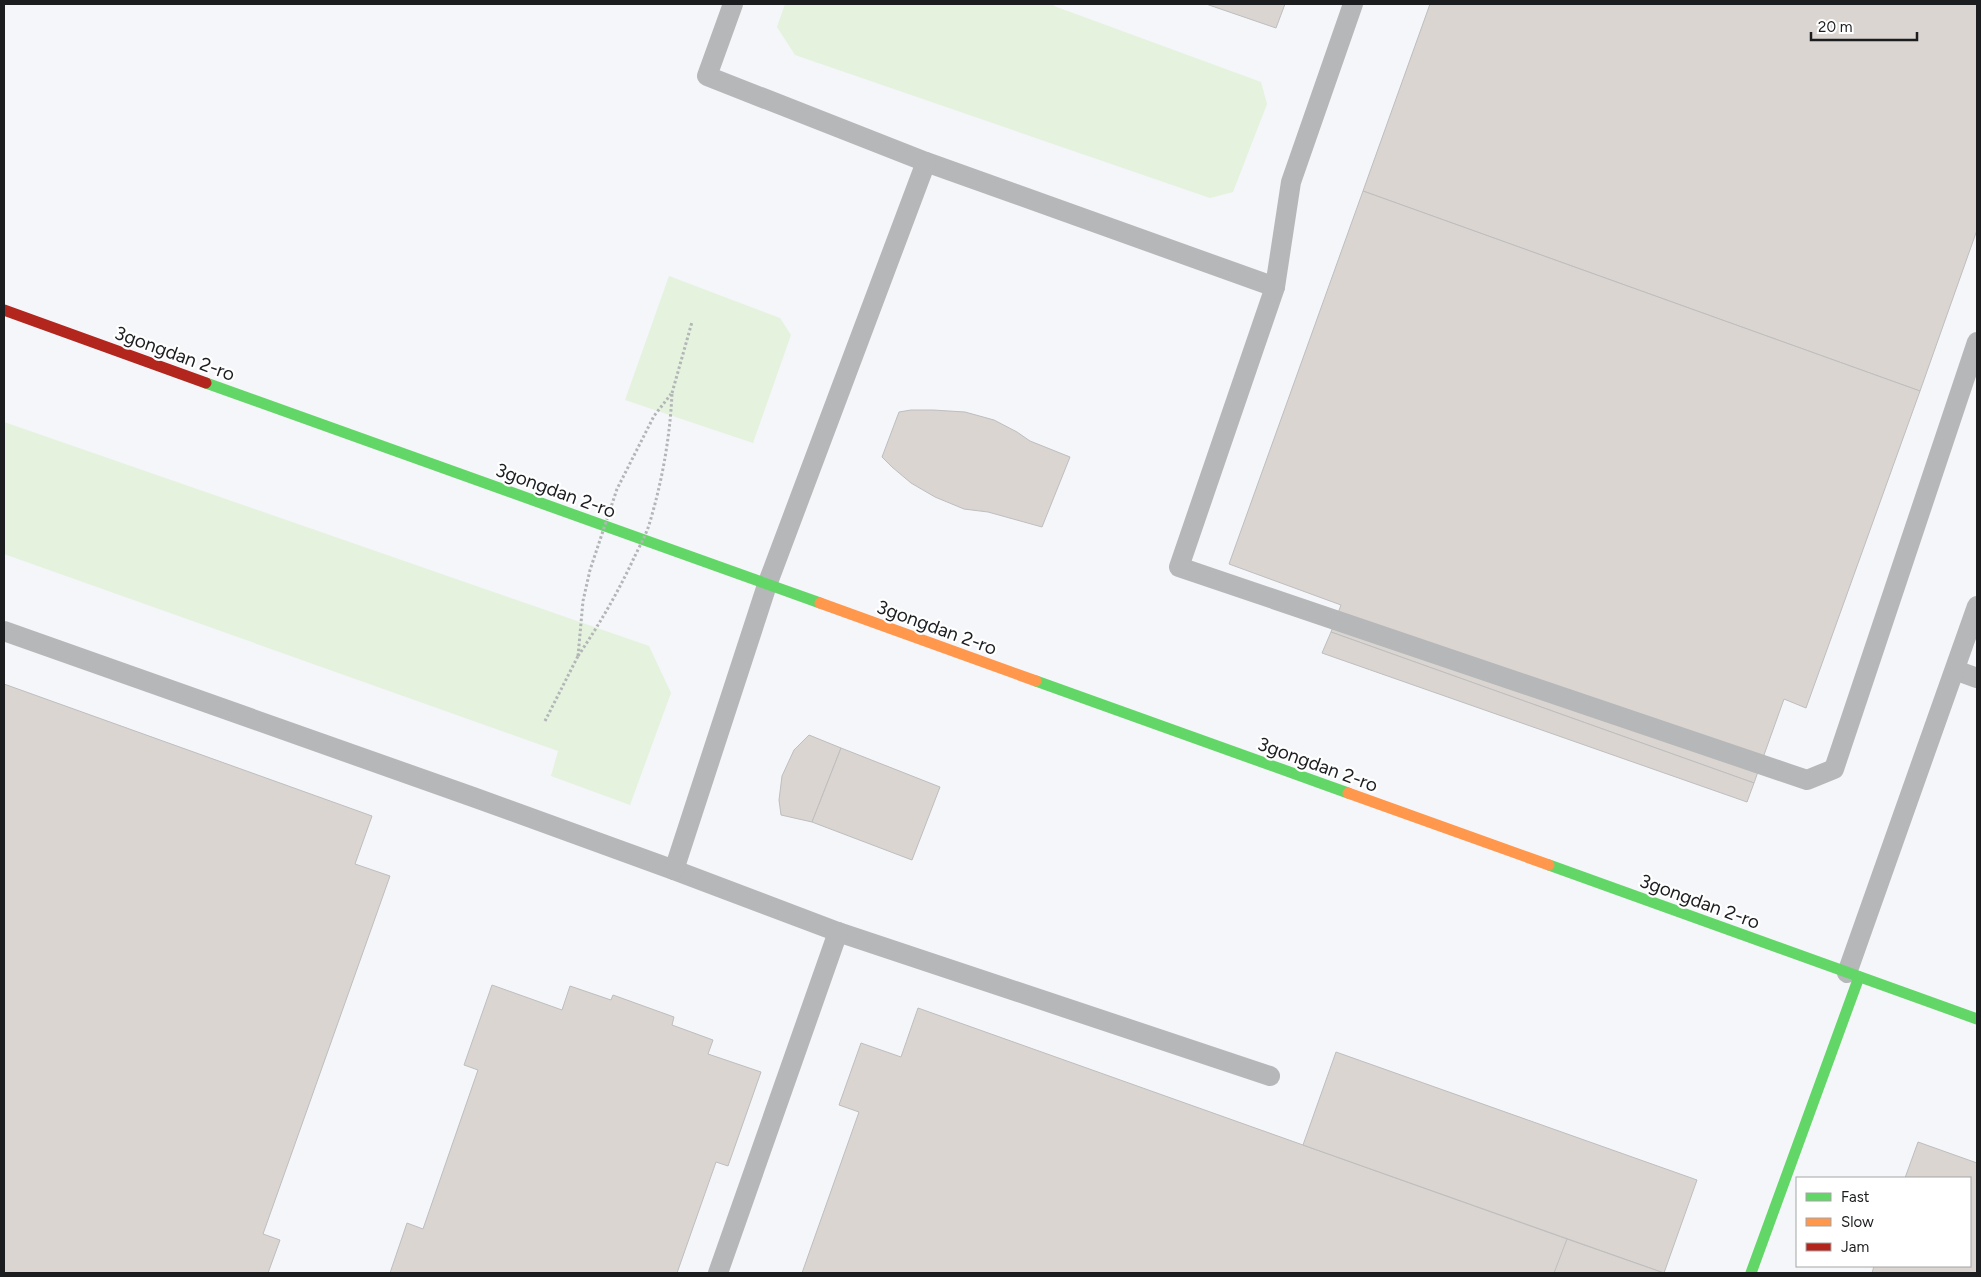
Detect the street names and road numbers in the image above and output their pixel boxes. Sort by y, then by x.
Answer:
street label: 3gongdan 2-ro [112,321,238,386]
street label: 3gongdan 2-ro [493,458,619,523]
street label: 3gongdan 2-ro [874,595,1000,660]
street label: 3gongdan 2-ro [1255,732,1381,797]
street label: 3gongdan 2-ro [1637,869,1763,934]

